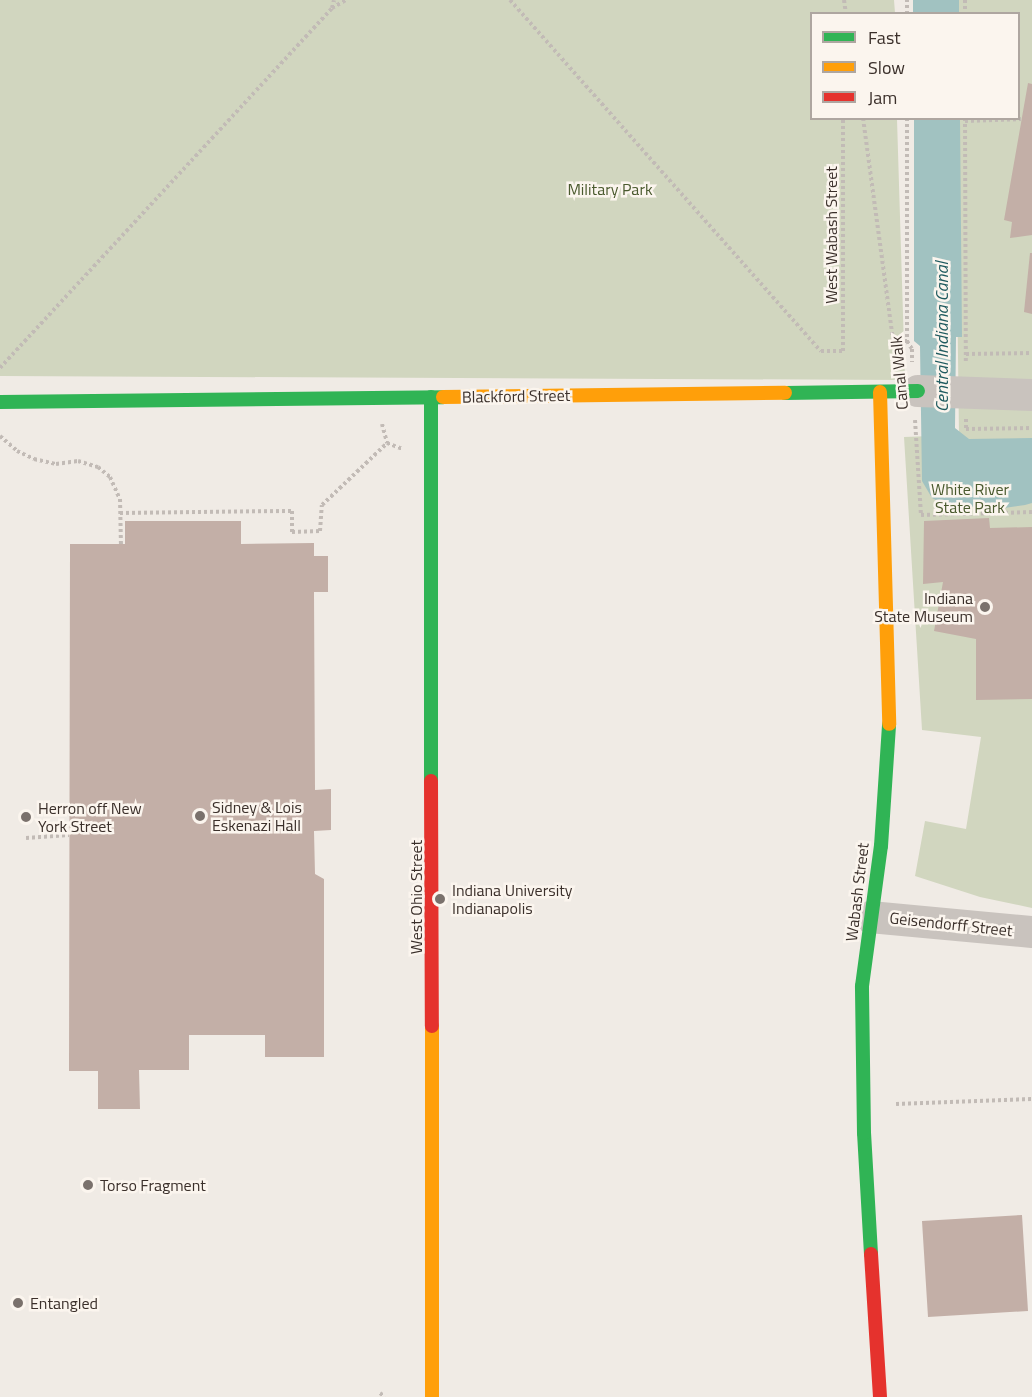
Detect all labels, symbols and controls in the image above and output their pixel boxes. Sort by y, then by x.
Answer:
legend [810,12,1020,120]
text: Fast [868,24,901,51]
text: Slow [868,54,905,81]
text: Jam [868,84,897,111]
street label: West Wabash Street [821,166,841,304]
park label: Military Park [567,179,653,199]
water label: Central Indiana Canal [931,262,953,412]
street label: Canal Walk [886,335,912,411]
street label: Blackford Street [462,385,570,407]
park label: White River State Park [931,479,1009,517]
place label: Indiana State Museum [874,588,973,626]
marker: Indiana State Museum [978,600,992,614]
place label: Sidney & Lois Eskenazi Hall [212,797,302,835]
place label: Herron off New York Street [38,798,142,836]
marker: Sidney & Lois Eskenazi Hall [193,809,207,823]
marker: Herron off New York Street [19,810,33,824]
street label: West Ohio Street [406,840,426,954]
street label: Wabash Street [841,842,873,942]
place label: Indiana University Indianapolis [452,880,572,918]
marker: Indiana University Indianapolis [433,892,447,906]
street label: Geisendorff Street [889,908,1013,940]
place label: Torso Fragment [100,1175,206,1195]
marker: Torso Fragment [81,1178,95,1192]
place label: Entangled [30,1293,98,1313]
marker: Entangled [11,1296,25,1310]

